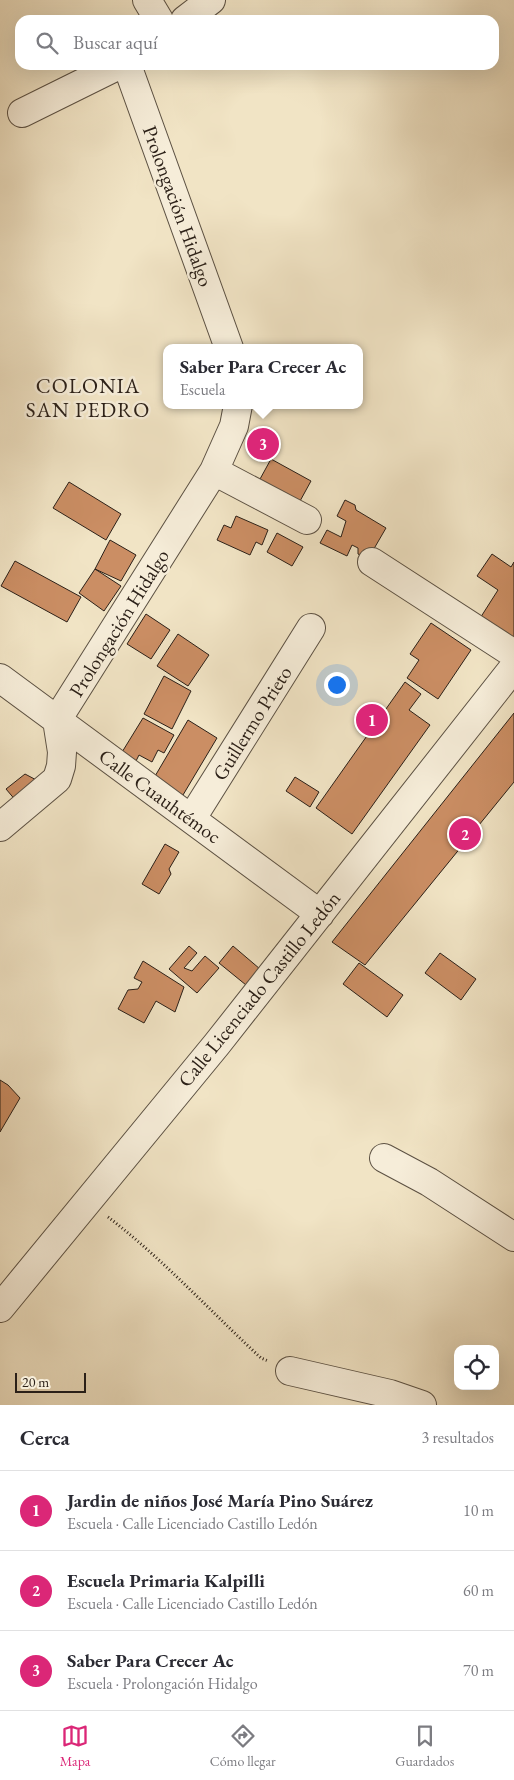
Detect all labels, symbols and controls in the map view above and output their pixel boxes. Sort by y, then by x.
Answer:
search box [15,15,499,70]
icon: search [33,29,61,57]
text: Buscar aquí [73,30,158,55]
street label: Prolongación Hidalgo [137,122,219,290]
popup [163,344,363,409]
text: Saber Para Crecer Ac [180,354,346,379]
district label: COLONIA SAN PEDRO [26,372,150,423]
text: Escuela [180,379,225,400]
pin: 3 [247,425,279,463]
street label: Prolongación Hidalgo [63,544,175,702]
street label: Guillermo Prieto [206,661,298,785]
your location [324,672,350,698]
pin: 1 [356,701,388,739]
street label: Calle Cuauhtémoc [94,743,226,849]
pin: 2 [449,815,481,853]
street label: Calle Licenciado Castillo Ledón [172,885,346,1092]
map controls [454,1345,499,1390]
button: locate [454,1345,499,1390]
scale bar [15,1370,86,1393]
text: 20 m [22,1373,49,1391]
text: Cerca [20,1424,70,1451]
text: 3 resultados [422,1427,494,1448]
text: Jardin de niños José María Pino Suárez [67,1488,373,1513]
text: 1 [32,1500,40,1521]
text: 10 m [463,1500,494,1521]
text: Escuela · Calle Licenciado Castillo Ledón [67,1513,318,1534]
text: Escuela Primaria Kalpilli [67,1568,265,1593]
text: 2 [32,1580,40,1601]
text: 60 m [463,1580,494,1601]
text: Escuela · Calle Licenciado Castillo Ledón [67,1593,318,1614]
text: Saber Para Crecer Ac [67,1648,234,1673]
text: 3 [32,1660,40,1681]
text: 70 m [463,1660,494,1681]
text: Escuela · Prolongación Hidalgo [67,1673,258,1694]
tab: Mapa [60,1722,90,1770]
tab: Cómo llegar [210,1722,276,1770]
tab: Guardados [395,1722,454,1770]

